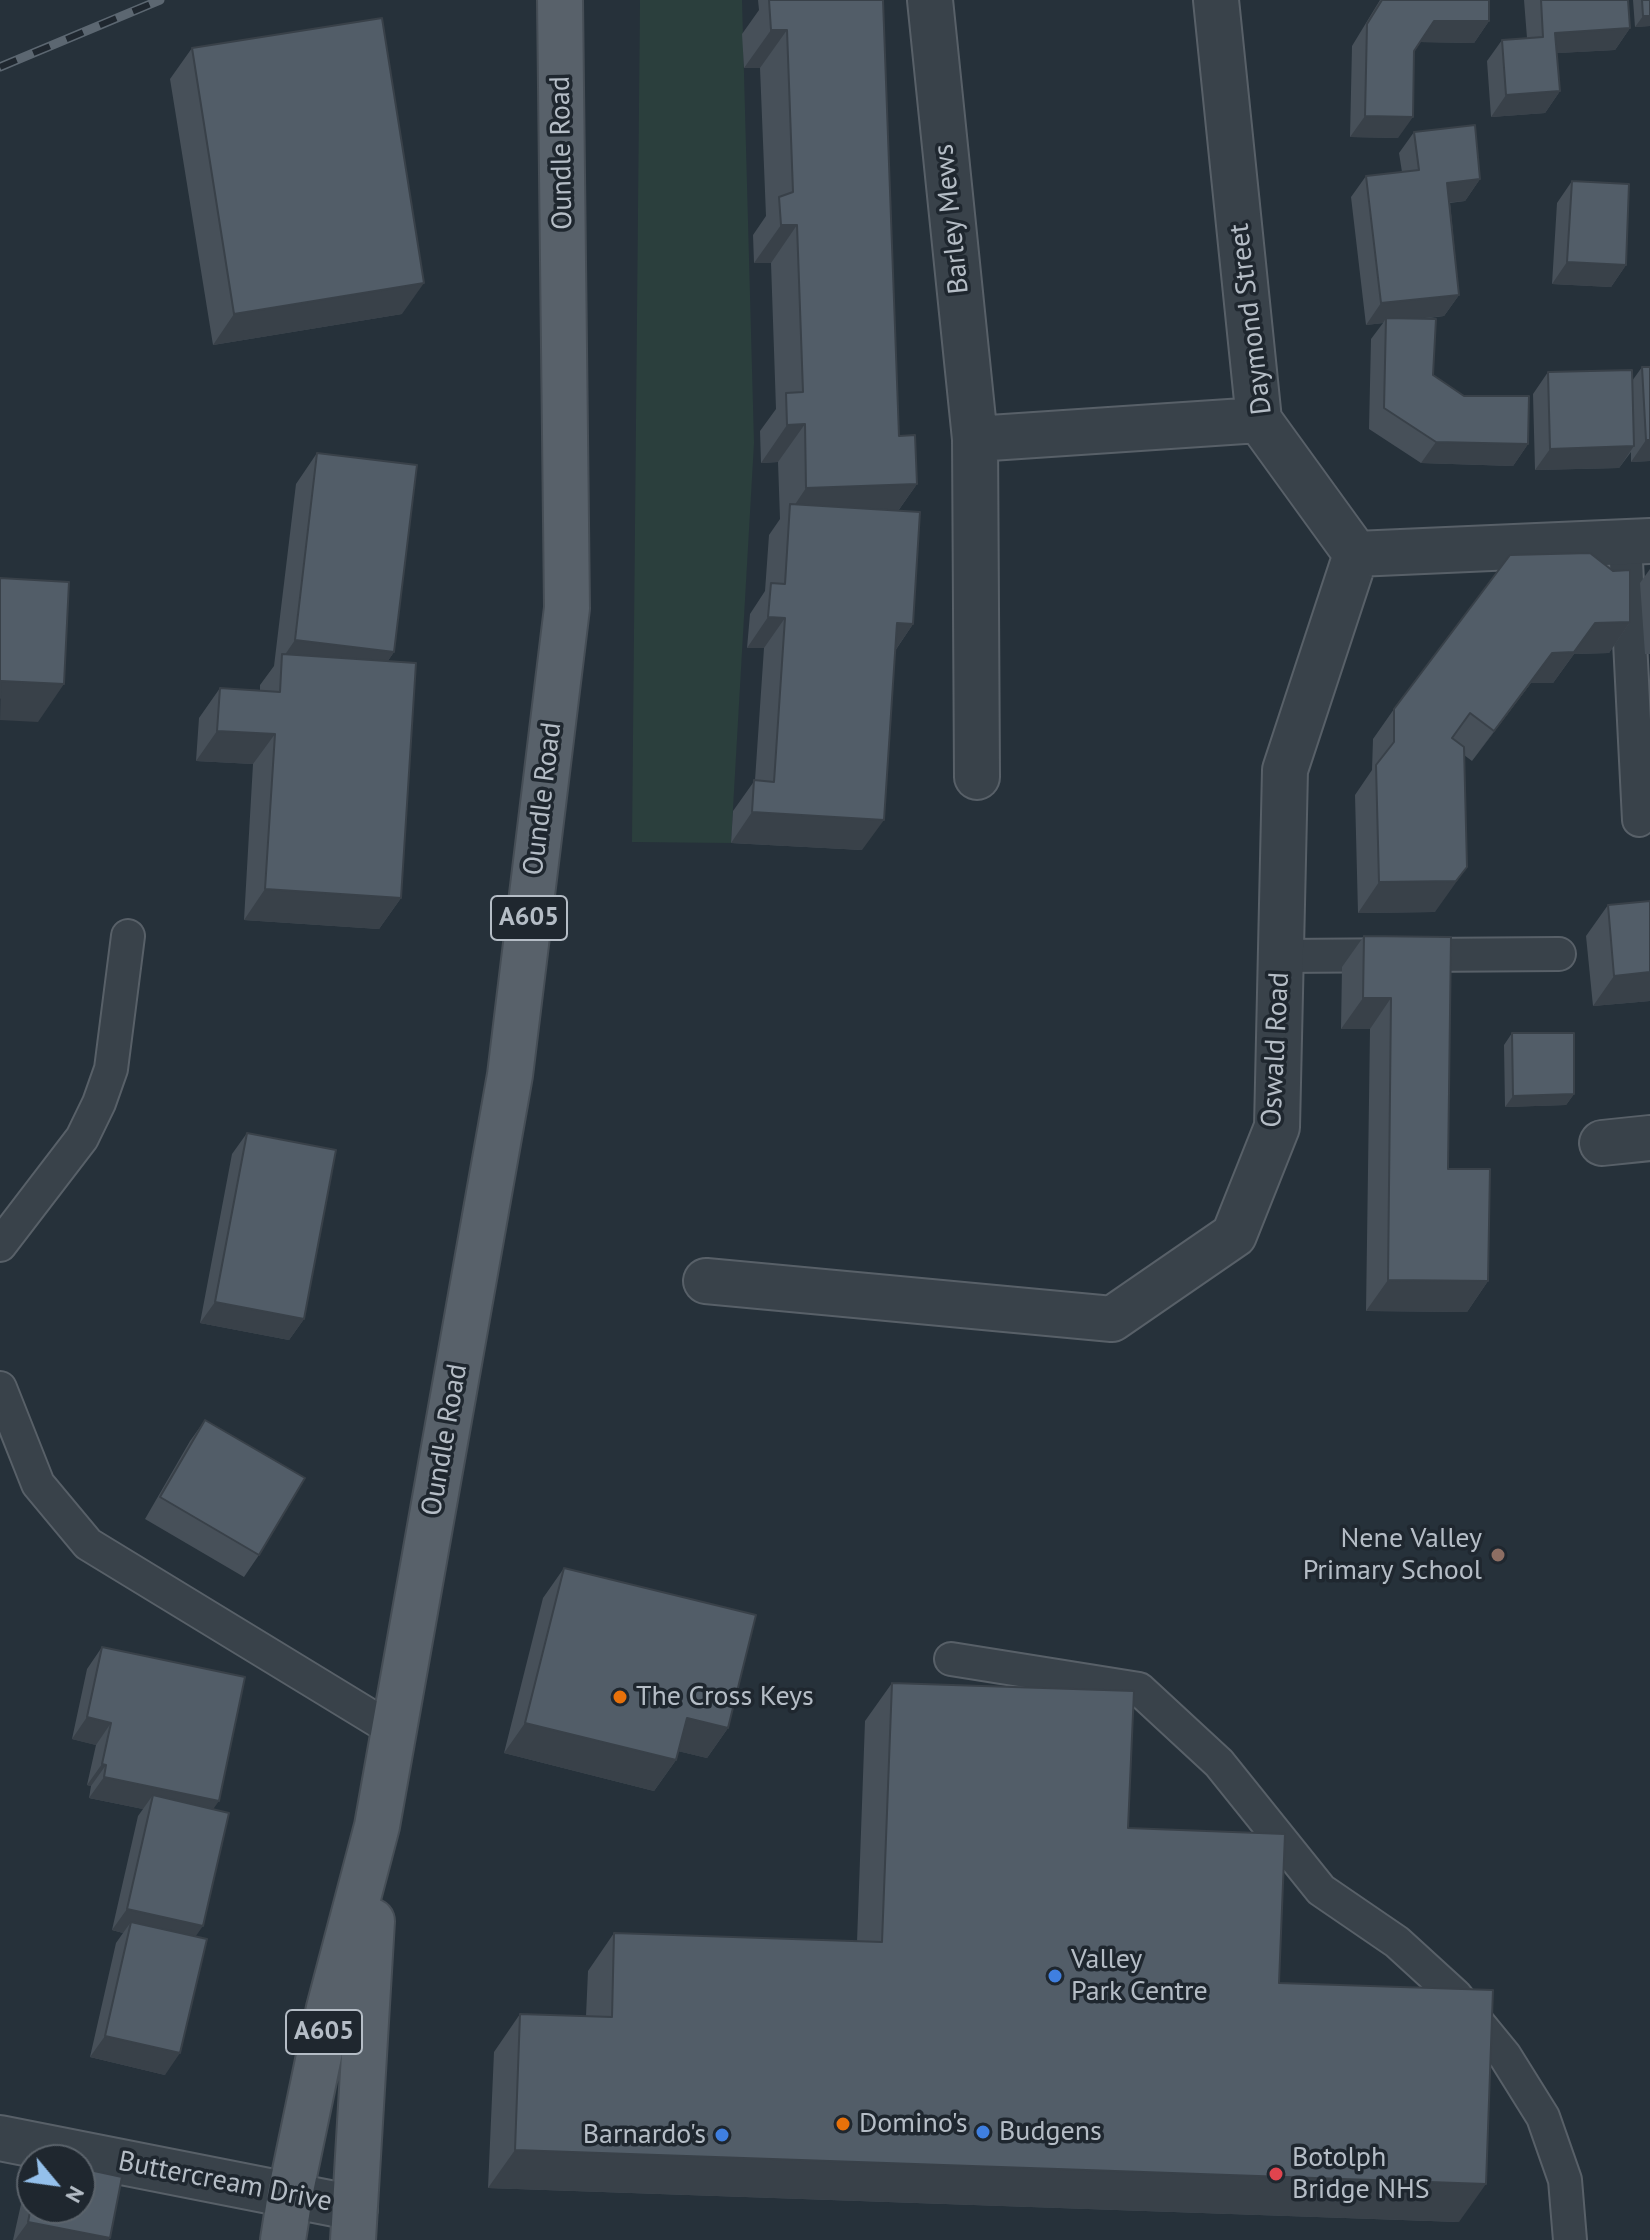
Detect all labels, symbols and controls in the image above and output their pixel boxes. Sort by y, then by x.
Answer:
street label: Oundle Road [544,76,580,230]
street label: Barley Mews [927,142,977,296]
street label: Daymond Street [1223,221,1279,417]
street label: Oundle Road [517,721,569,877]
road number: A605 [491,896,567,940]
street label: Oswald Road [1255,972,1297,1128]
street label: Oundle Road [415,1361,475,1519]
place label: Nene Valley Primary School [1303,1522,1482,1588]
marker: Nene Valley Primary School [1489,1546,1507,1564]
place label: The Cross Keys [636,1680,814,1714]
marker: The Cross Keys [611,1688,629,1706]
place label: Valley Park Centre [1071,1943,1208,2009]
marker: Valley Park Centre [1046,1967,1064,1985]
road number: A605 [286,2010,362,2054]
place label: Domino's [859,2107,968,2141]
marker: Domino's [834,2115,852,2133]
place label: Budgens [999,2115,1102,2149]
place label: Barnardo's [583,2118,706,2152]
marker: Budgens [974,2123,992,2141]
marker: Barnardo's [713,2126,731,2144]
place label: Botolph Bridge NHS [1292,2141,1430,2207]
north arrow [16,2144,96,2224]
street label: Buttercream Drive [115,2145,335,2219]
marker: Botolph Bridge NHS [1267,2165,1285,2183]
text: N [59,2182,91,2208]

